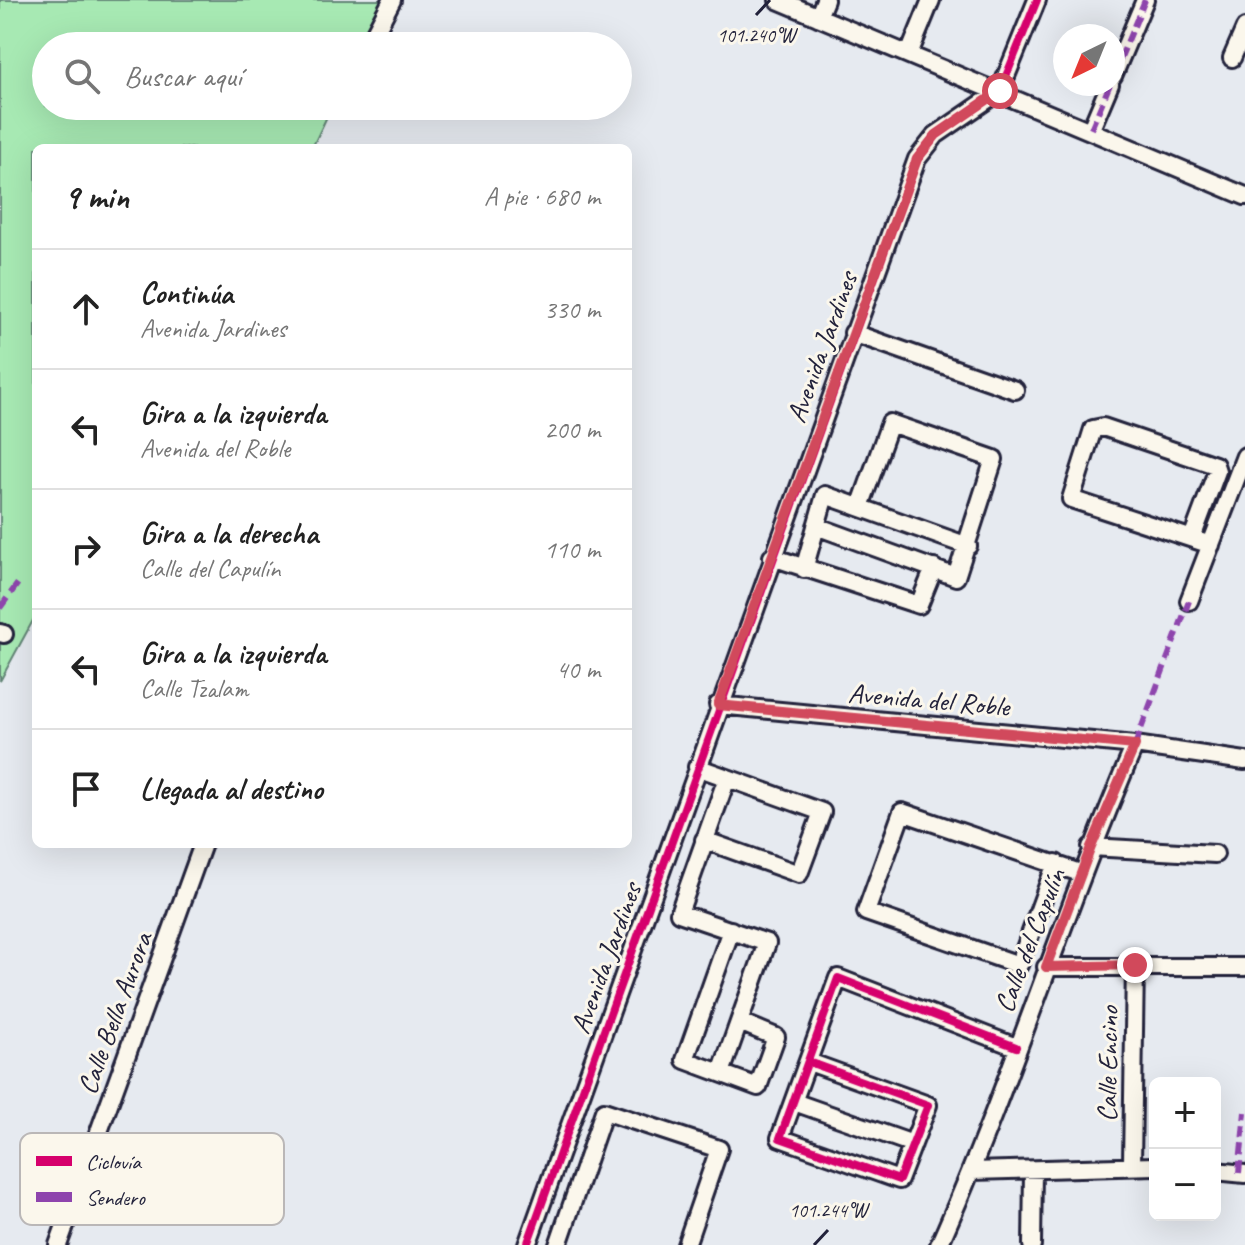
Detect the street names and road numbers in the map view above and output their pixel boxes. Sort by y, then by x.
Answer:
street label: Avenida Jardines [778,265,866,427]
street label: Avenida del Roble [847,675,1013,724]
street label: Calle del Capulín [986,862,1073,1017]
street label: Avenida Jardines [562,876,650,1038]
street label: Calle Bella Aurora [69,926,160,1099]
street label: Calle Encino [1089,1004,1126,1122]

